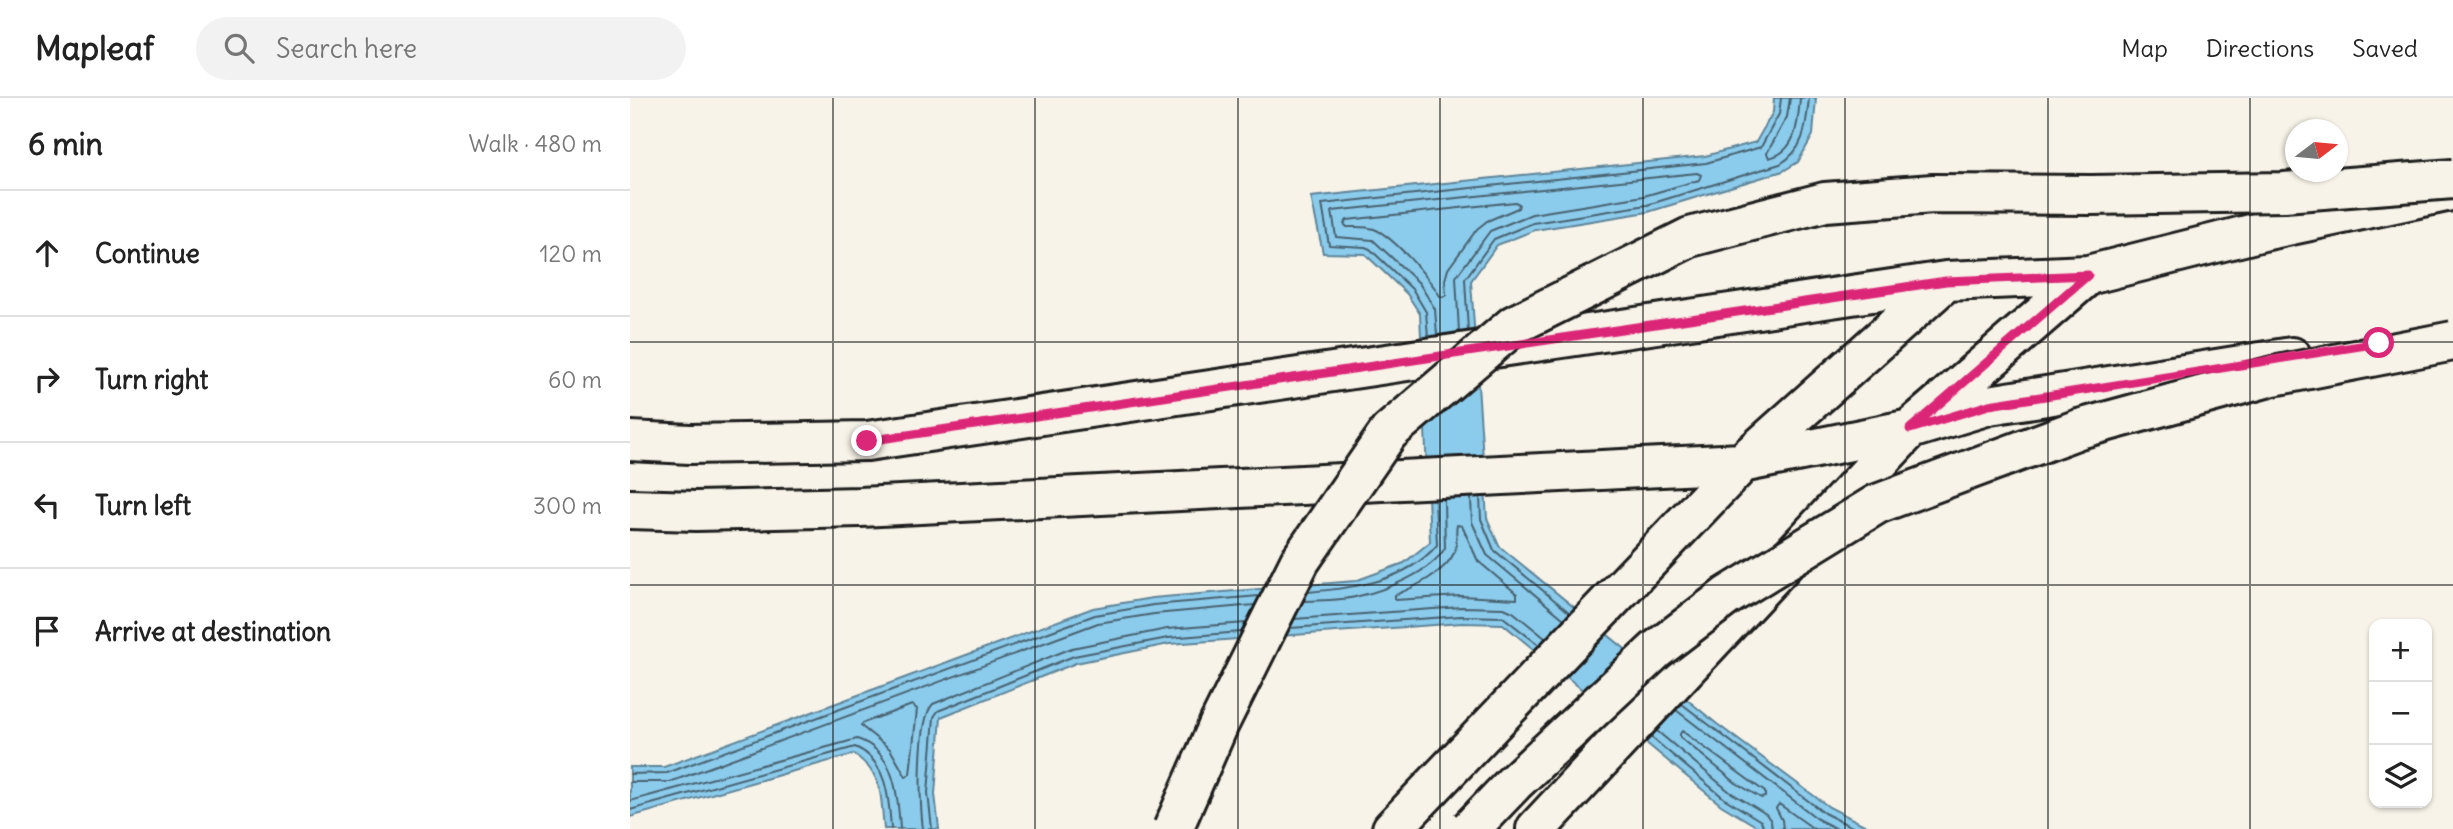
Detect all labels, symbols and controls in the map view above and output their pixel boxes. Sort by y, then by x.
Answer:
search box [196,17,686,80]
text: Mapleaf [35,27,154,69]
icon: search [220,29,258,67]
text: Search here [276,32,417,65]
text: Map [2121,33,2168,63]
text: Directions [2206,33,2314,63]
text: Saved [2352,33,2418,63]
north arrow [2285,119,2348,182]
text: 6 min [28,125,103,163]
text: Walk · 480 m [468,129,602,158]
icon: ahead [28,234,66,272]
text: Continue [95,237,200,270]
text: 120 m [539,239,602,268]
route start [2363,327,2394,358]
icon: right [28,360,66,398]
text: Turn right [95,363,208,396]
text: 60 m [548,365,602,394]
route end [851,425,882,456]
icon: left [28,486,66,524]
text: Turn left [95,489,191,522]
text: 300 m [533,491,602,520]
icon: arrive [28,612,66,650]
text: Arrive at destination [95,615,331,648]
map controls [2369,619,2432,808]
button: + [2369,619,2432,682]
button: − [2369,682,2432,745]
button: layers [2369,745,2432,808]

